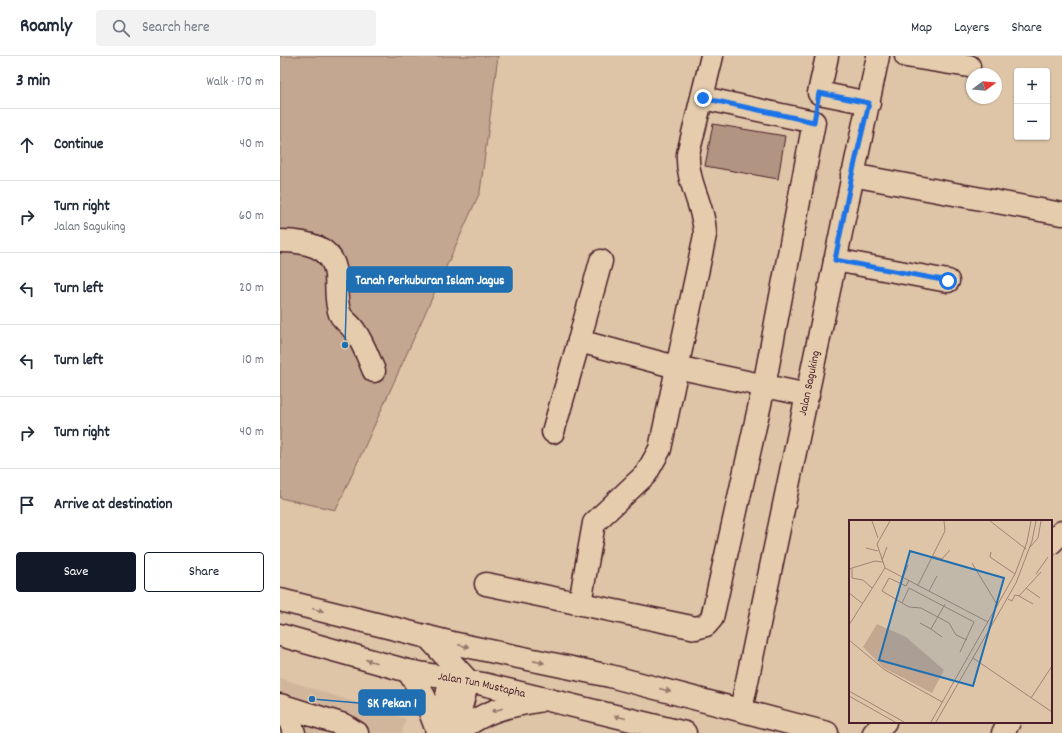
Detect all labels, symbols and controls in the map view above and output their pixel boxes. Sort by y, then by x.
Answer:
search box [96,10,376,46]
text: Roamly [20,14,72,41]
icon: search [110,17,132,39]
text: Search here [142,17,210,39]
text: Map [911,18,932,38]
text: Layers [954,18,989,38]
text: Share [1011,18,1042,38]
north arrow [966,68,1002,104]
map controls [1014,68,1050,140]
button: + [1014,68,1050,104]
text: 3 min [16,70,50,94]
text: Walk · 170 m [206,73,264,92]
route end [694,89,712,107]
button: − [1014,104,1050,140]
icon: ahead [16,134,38,156]
text: Continue [54,134,103,156]
text: 40 m [240,135,264,154]
text: Turn right [54,196,110,218]
icon: right [16,206,38,228]
text: 60 m [239,207,264,226]
text: Jalan Saguking [54,218,126,237]
callout: Tanah Perkuburan Islam Jagus [347,267,512,292]
text: Tanah Perkuburan Islam Jagus [355,272,505,291]
route start [939,272,957,290]
icon: left [16,278,38,300]
text: Turn left [54,278,103,300]
text: 20 m [239,279,264,298]
street label: Jalan Saguking [794,349,825,417]
icon: left [16,350,38,372]
text: Turn left [54,350,103,372]
text: 10 m [242,351,264,370]
icon: right [16,422,38,444]
text: Turn right [54,422,110,444]
text: 40 m [240,423,264,442]
icon: arrive [16,494,38,516]
text: Arrive at destination [54,494,172,516]
inset map [849,520,1052,723]
button: Save [16,552,136,592]
button: Share [144,552,264,592]
one-way arrow [312,607,324,613]
one-way arrow [458,643,471,649]
one-way arrow [364,657,377,663]
one-way arrow [533,659,545,665]
street label: Jalan Tun Mustapha [437,668,528,703]
one-way arrow [660,687,672,693]
callout: SK Pekan 1 [359,690,425,715]
text: SK Pekan 1 [367,695,417,714]
one-way arrow [491,707,503,713]
one-way arrow [613,714,625,720]

